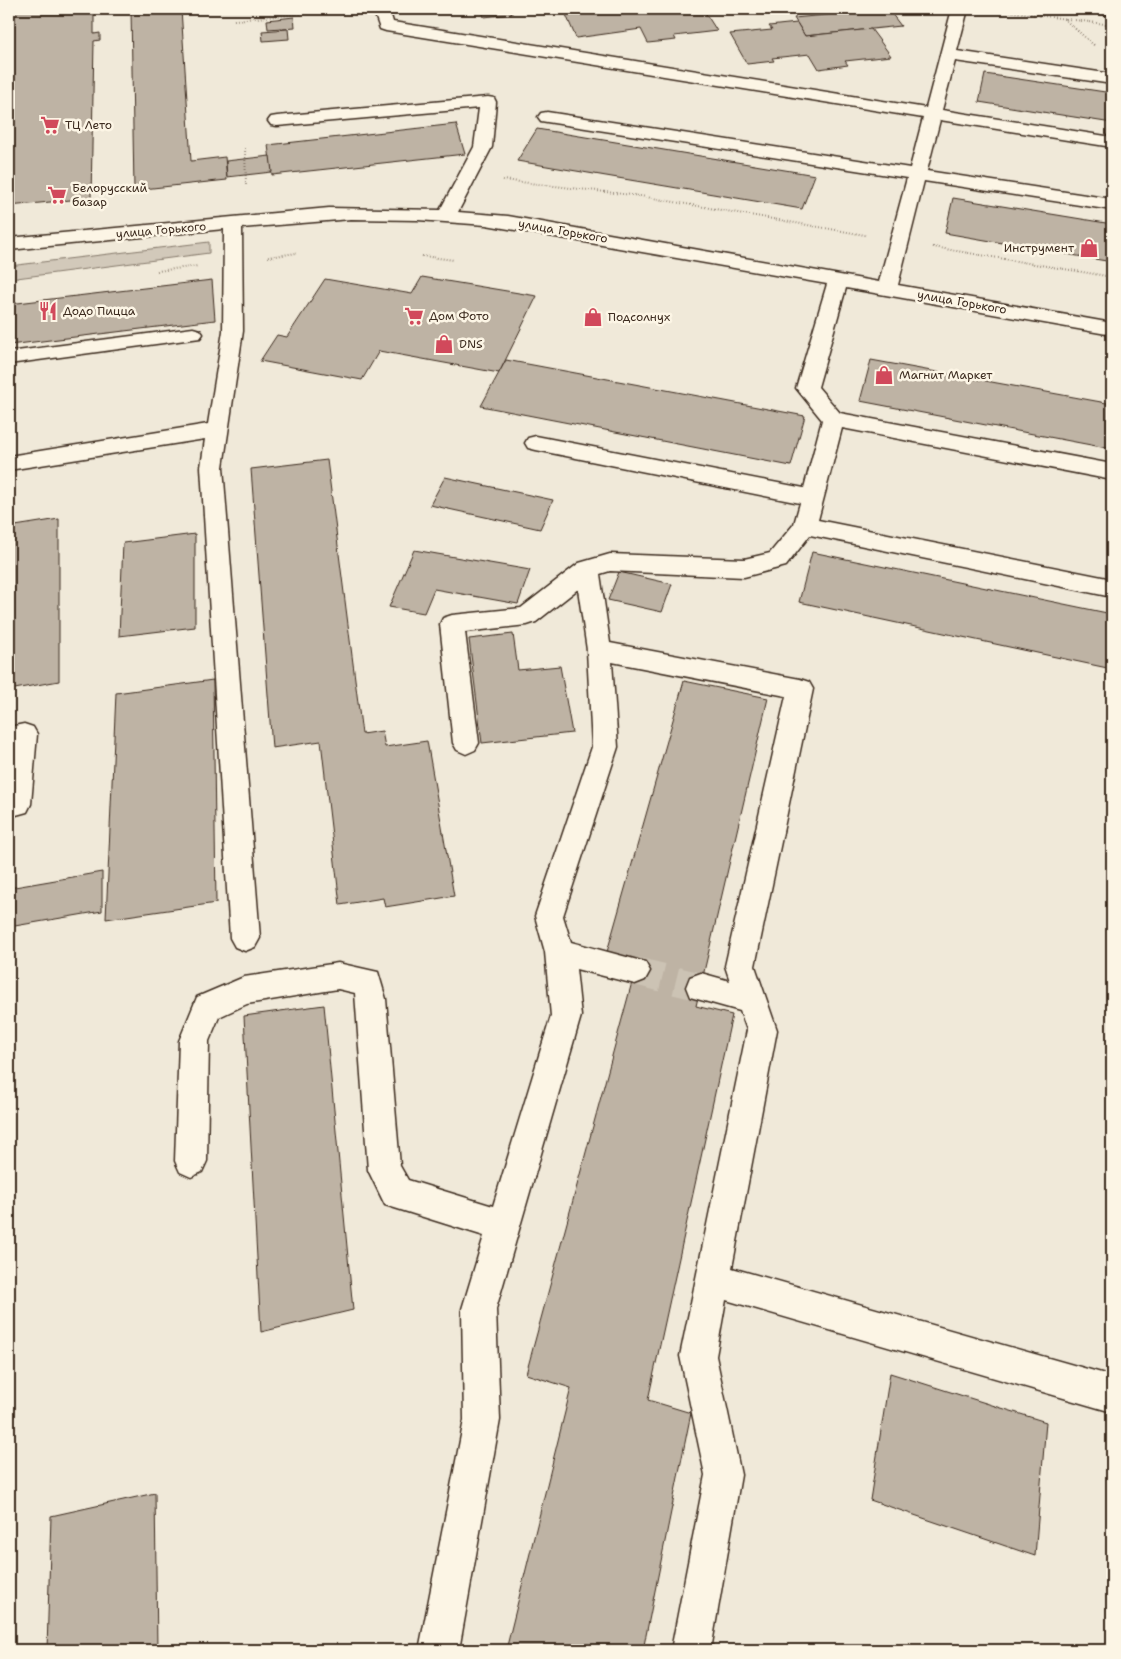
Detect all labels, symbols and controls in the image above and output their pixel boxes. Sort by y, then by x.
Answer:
supermarket icon: ТЦ Лето [39,114,61,136]
place label: ТЦ Лето [65,117,112,133]
place label: Белорусский базар [72,180,147,210]
supermarket icon: Белорусский базар [46,184,68,206]
street label: улица Горького [517,215,609,247]
street label: улица Горького [115,218,207,242]
shop icon: Инструмент [1078,237,1100,259]
place label: Инструмент [1004,240,1075,256]
street label: улица Горького [916,286,1008,318]
restaurant icon: Додо Пицца [37,300,59,322]
place label: Додо Пицца [63,303,136,319]
supermarket icon: Дом Фото [403,305,425,327]
shop icon: Подсолнух [582,306,604,328]
place label: Дом Фото [429,308,489,324]
place label: Подсолнух [608,309,670,325]
shop icon: DNS [433,333,455,355]
place label: DNS [459,336,483,352]
shop icon: Магнит Маркет [873,364,895,386]
place label: Магнит Маркет [899,367,993,383]

